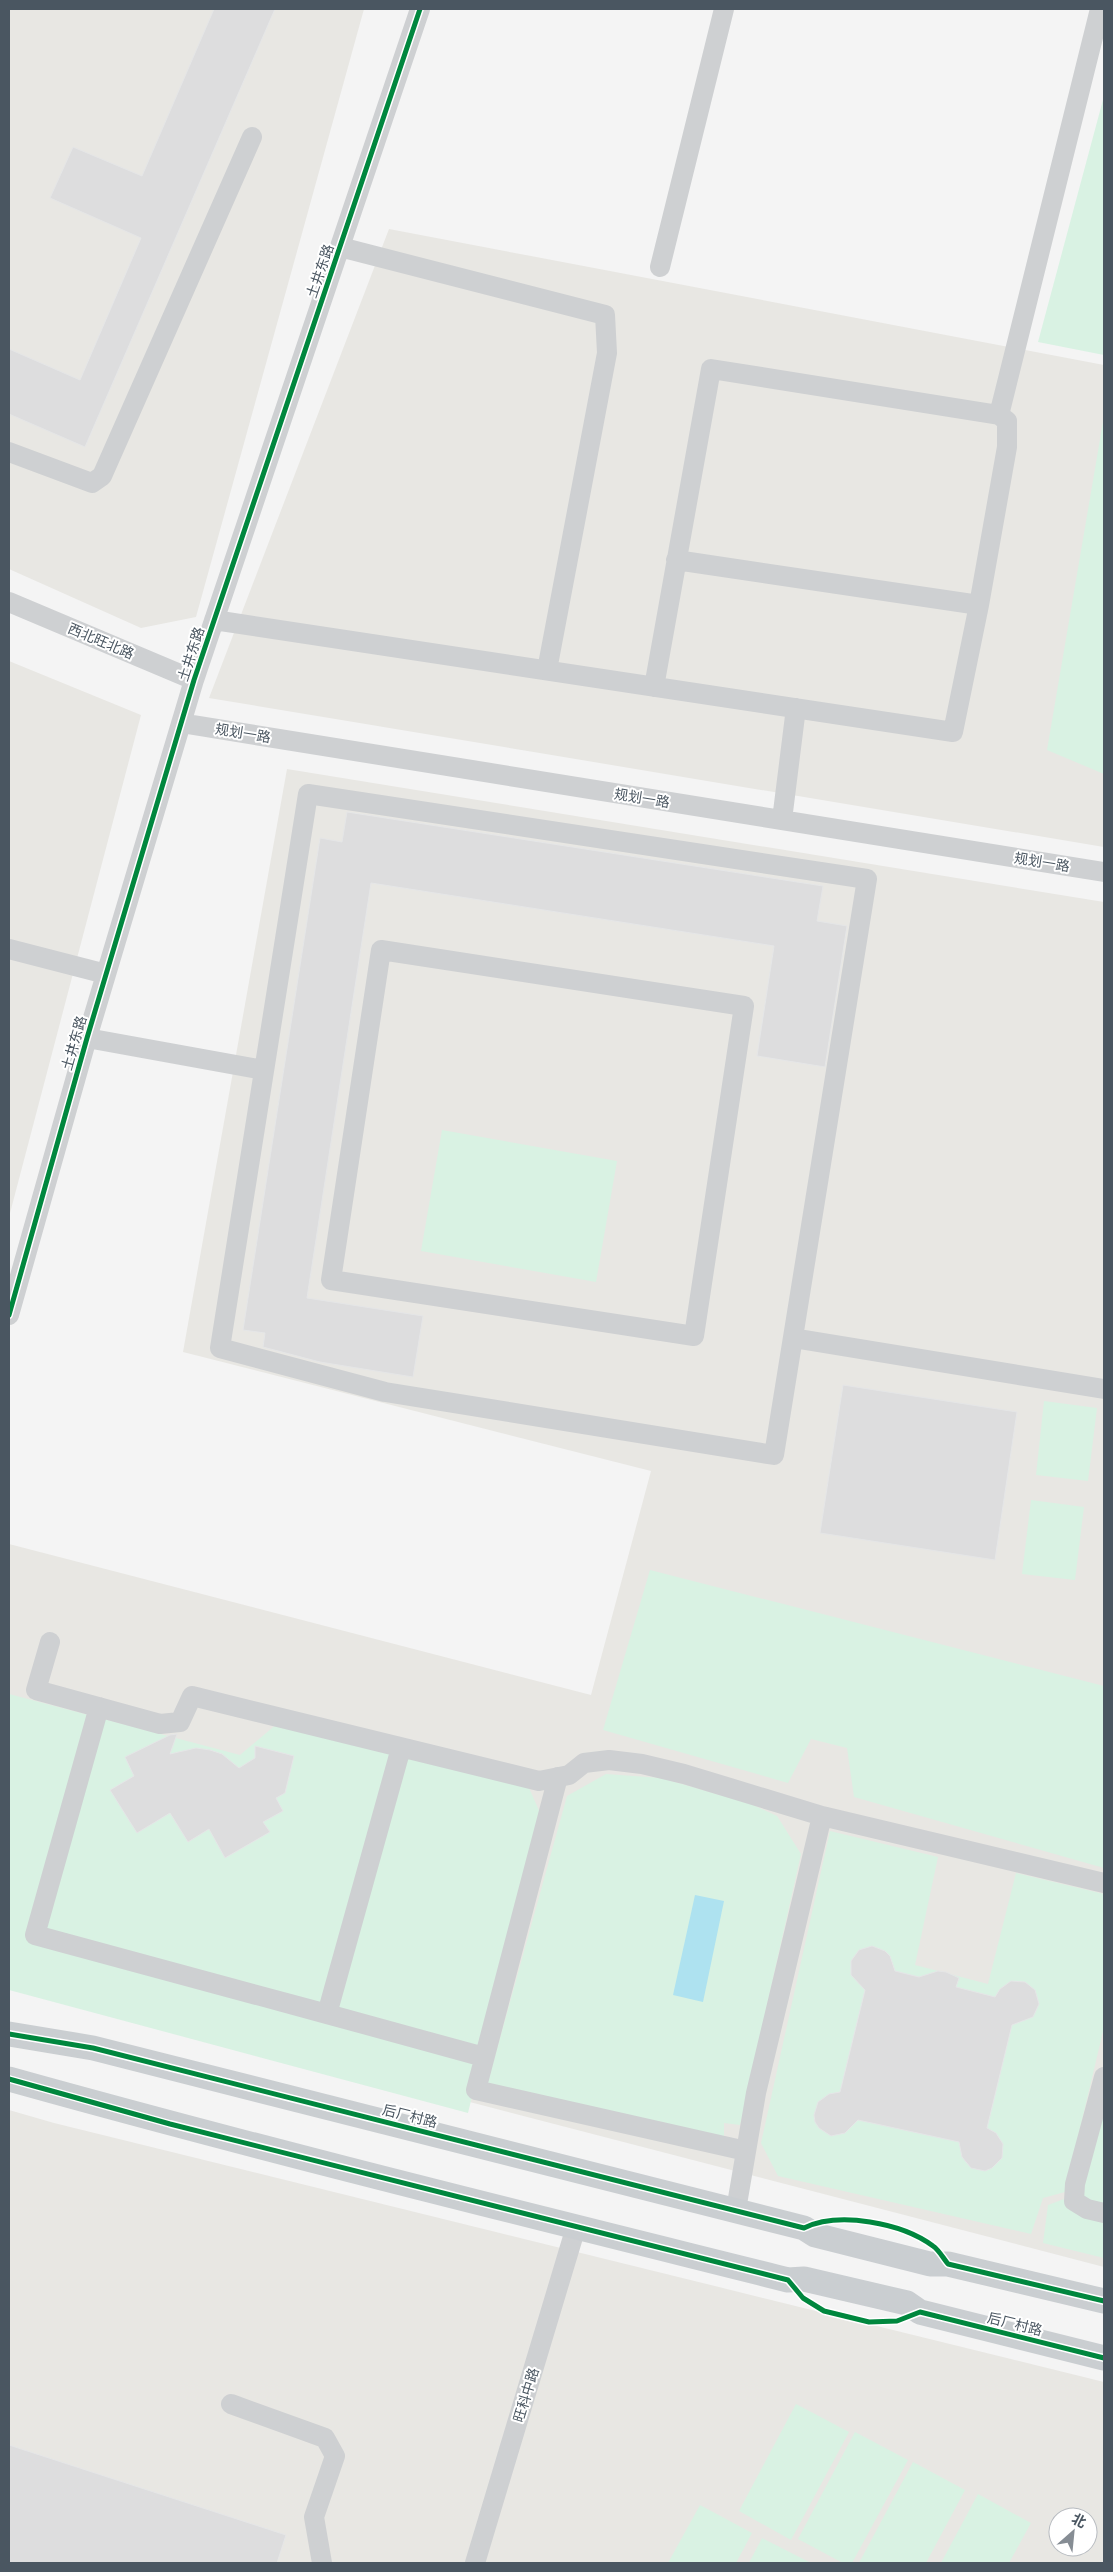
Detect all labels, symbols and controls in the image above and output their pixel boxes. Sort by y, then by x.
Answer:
street label: 土井东路 [303,242,338,300]
street label: 西北旺北路 [65,620,136,663]
street label: 土井东路 [175,625,208,683]
street label: 规划一路 [214,721,272,746]
street label: 规划一路 [613,786,671,811]
street label: 规划一路 [1013,850,1071,875]
street label: 土井东路 [59,1014,90,1072]
street label: 后厂村路 [381,2101,439,2132]
street label: 后厂村路 [986,2309,1044,2340]
street label: 旺科中路 [510,2366,543,2424]
north arrow [1048,2507,1098,2557]
text: 北 [1069,2510,1089,2532]

